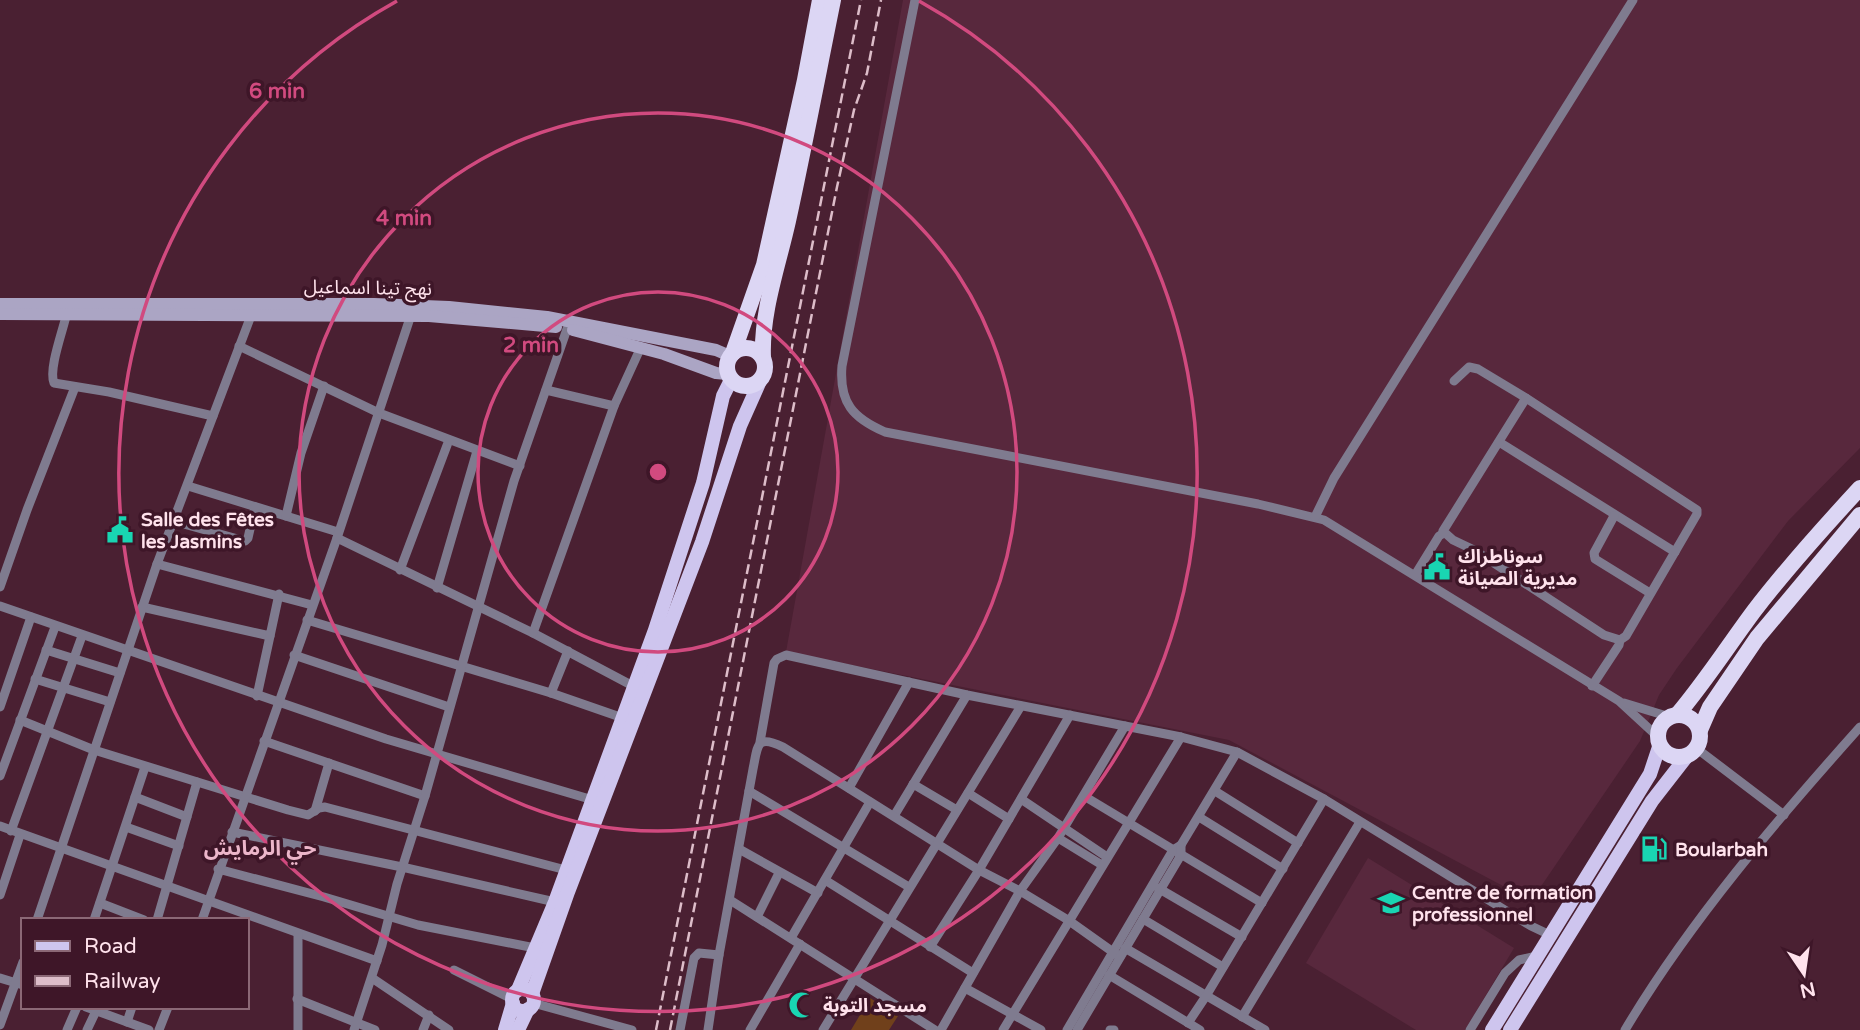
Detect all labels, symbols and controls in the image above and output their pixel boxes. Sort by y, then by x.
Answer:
text: 6 min [249,79,305,104]
text: 4 min [376,206,432,231]
street label: نهج تينا اسماعيل [304,276,432,303]
text: 2 min [503,333,559,358]
centre of rings [646,460,670,484]
place label: Salle des Fêtes les Jasmins [141,509,274,553]
public building icon: Salle des Fêtes les Jasmins [105,515,135,545]
place label: سوناطراك مديرية الصيانة [1458,546,1577,590]
public building icon: سوناطراك مديرية الصيانة [1422,552,1452,582]
fuel station icon: Boularbah [1639,834,1669,864]
district label: حي الرمايش [204,836,316,865]
place label: Boularbah [1675,839,1768,861]
place label: Centre de formation professionnel [1412,882,1593,927]
school or university icon: Centre de formation professionnel [1376,888,1406,918]
legend [21,918,248,1009]
text: Road [84,934,137,959]
north arrow [1769,939,1839,1009]
text: Railway [84,969,161,994]
text: N [1798,977,1818,1002]
mosque icon: مسجد التوبة [787,990,817,1020]
place label: مسجد التوبة [823,995,927,1017]

